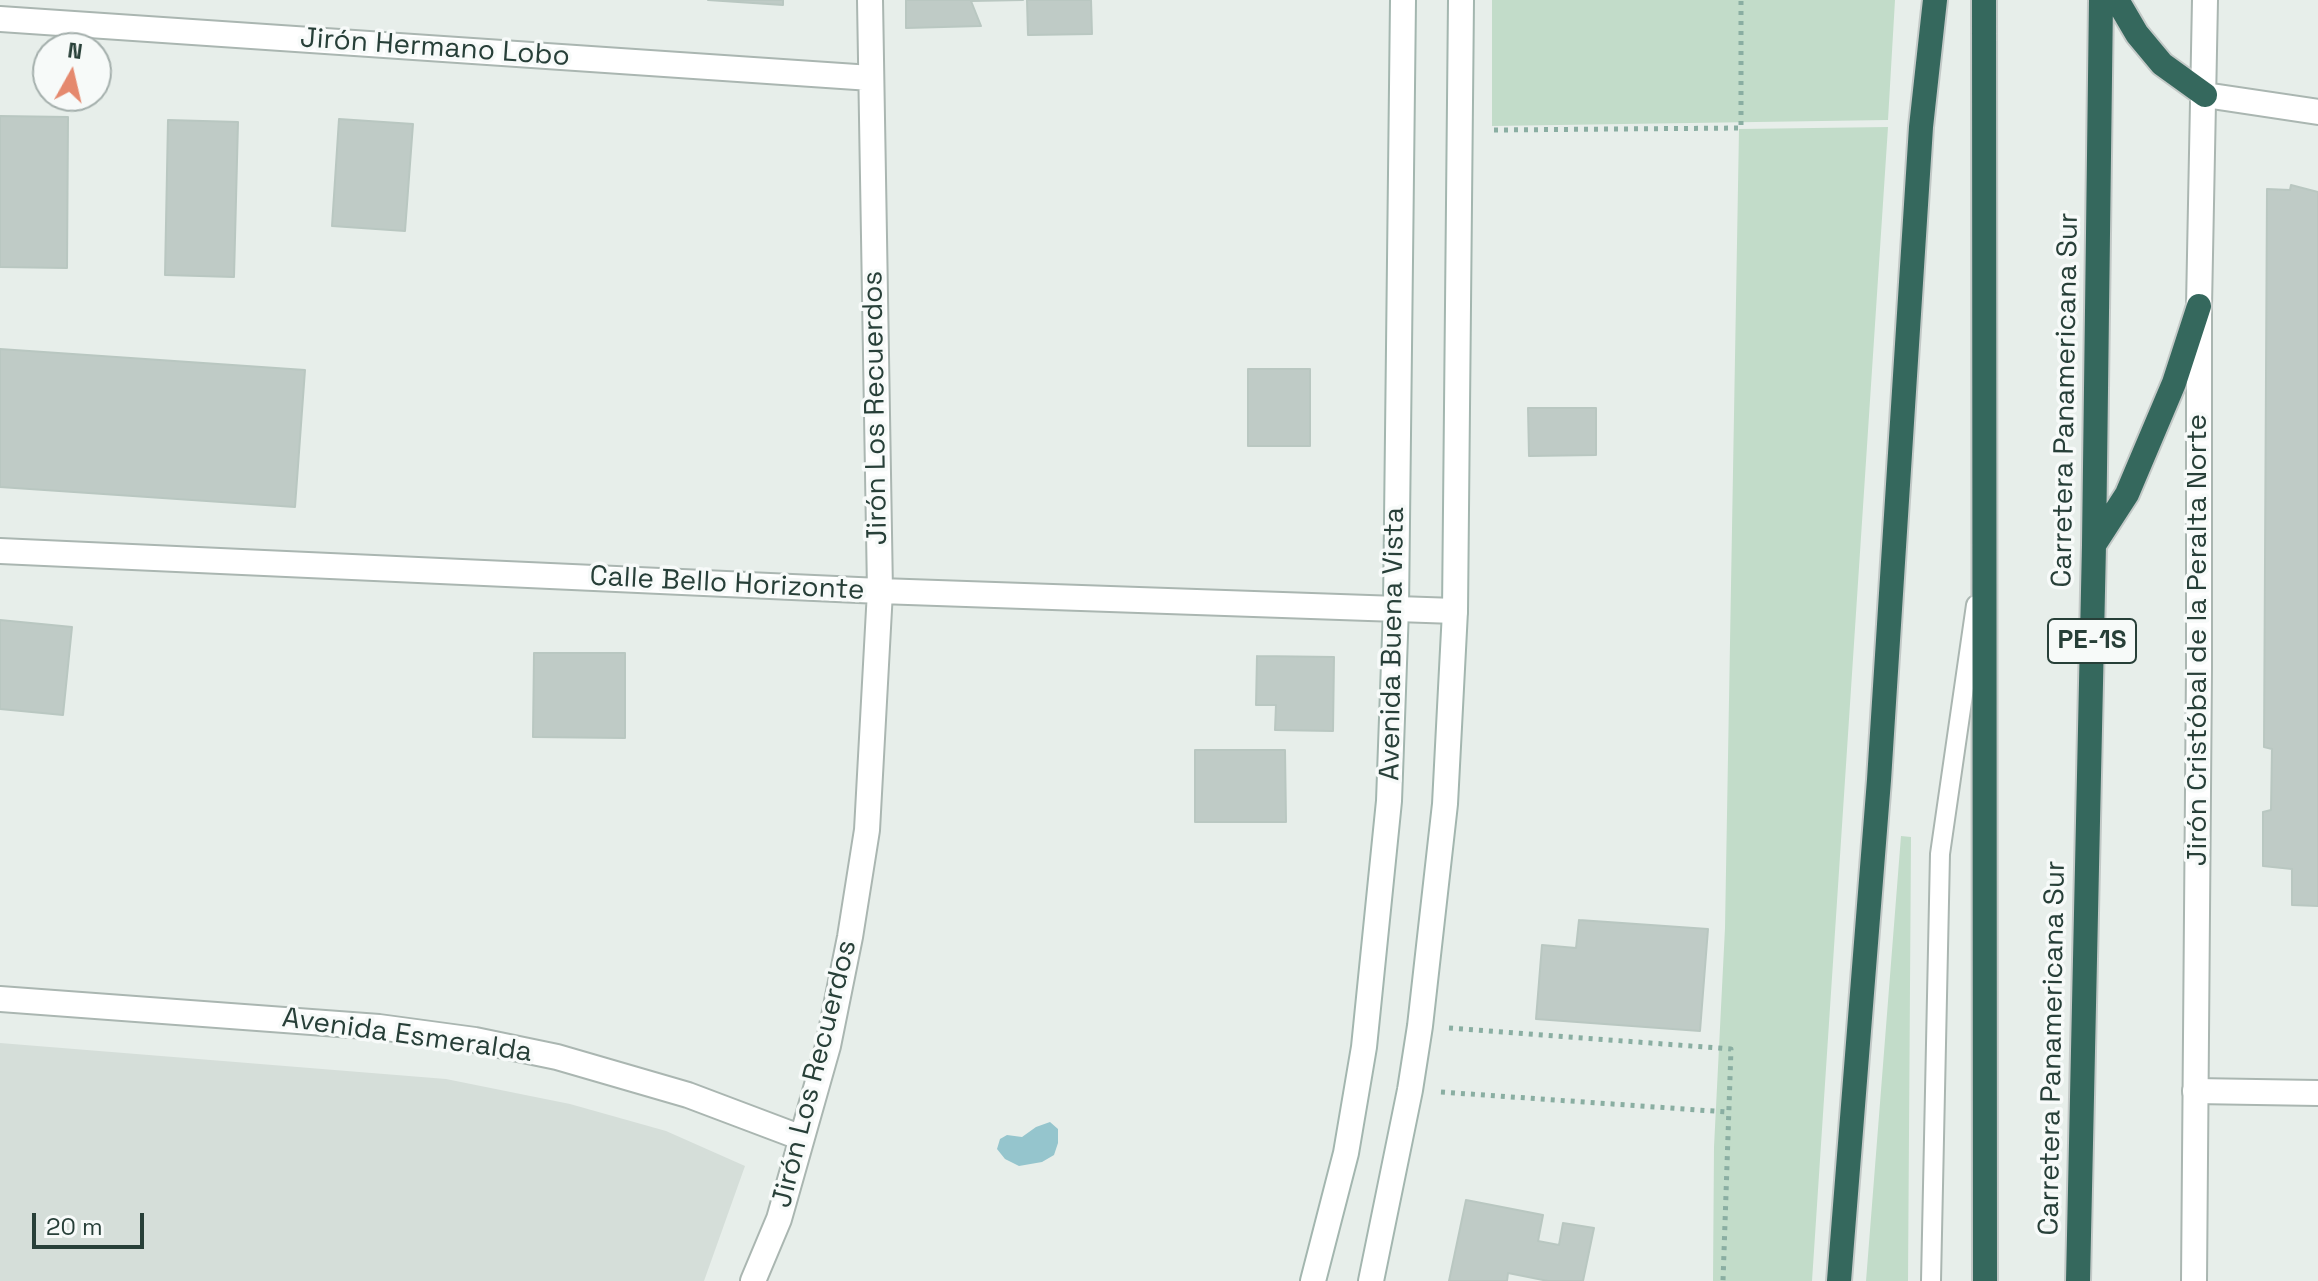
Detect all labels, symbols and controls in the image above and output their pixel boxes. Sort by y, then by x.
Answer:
street label: Jirón Hermano Lobo [299,22,571,74]
north arrow [32,32,112,112]
text: N [66,35,84,65]
street label: Carretera Panamericana Sur [2046,212,2086,588]
street label: Jirón Los Recuerdos [857,270,895,546]
street label: Jirón Cristóbal de la Peralta Norte [2181,414,2215,866]
street label: Avenida Buena Vista [1374,507,1412,781]
street label: Calle Bello Horizonte [589,560,865,608]
road number: PE-1S [2048,619,2136,663]
street label: Carretera Panamericana Sur [2033,860,2073,1236]
street label: Jirón Los Recuerdos [765,937,865,1211]
street label: Avenida Esmeralda [280,1002,534,1070]
scale bar [36,1197,148,1247]
text: 20 m [46,1211,103,1242]

